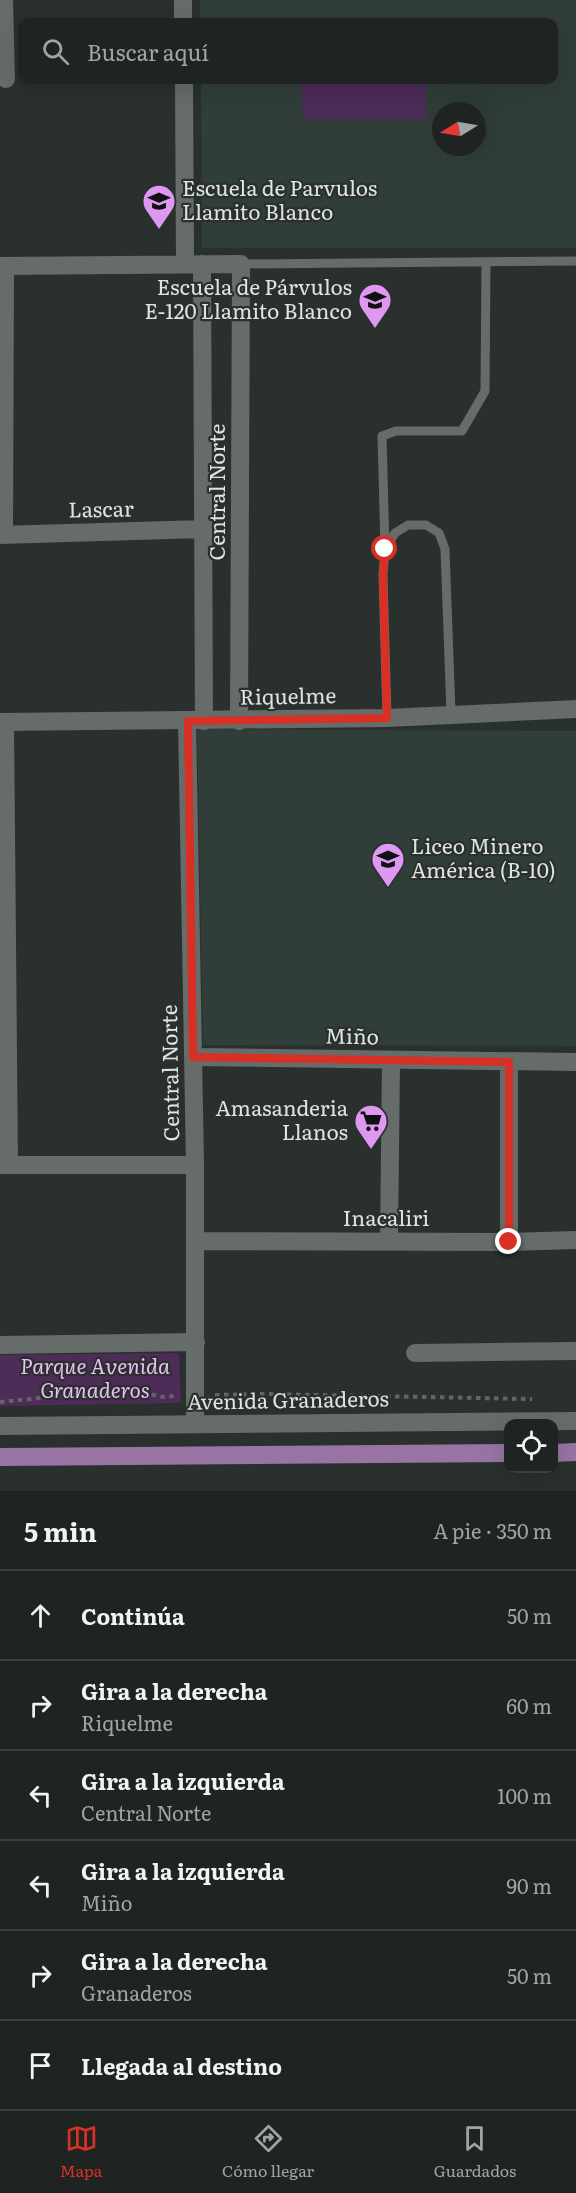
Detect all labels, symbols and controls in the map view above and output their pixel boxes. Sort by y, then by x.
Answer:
search box [18,18,558,84]
icon: search [39,35,72,68]
text: Buscar aquí [87,35,209,68]
north arrow [432,102,486,156]
place label: Escuela de Parvulos Llamito Blanco [182,171,377,226]
school or university icon: Escuela de Parvulos Llamito Blanco [141,183,177,230]
place label: Escuela de Párvulos E-120 Llamito Blanco [144,270,352,325]
school or university icon: Escuela de Párvulos E-120 Llamito Blanco [357,282,393,329]
street label: Central Norte [200,423,231,560]
street label: Lascar [68,491,134,524]
route start [371,535,397,561]
street label: Riquelme [239,678,337,711]
place label: Liceo Minero América (B-10) [411,829,556,884]
school or university icon: Liceo Minero América (B-10) [370,841,406,888]
street label: Central Norte [152,1004,185,1142]
street label: Miño [325,1019,379,1050]
place label: Amasanderia Llanos [216,1091,349,1146]
supermarket icon: Amasanderia Llanos [353,1103,389,1150]
street label: Inacaliri [343,1201,429,1232]
route end [495,1228,521,1254]
park label: Parque Avenida Granaderos [20,1349,170,1404]
street label: Avenida Granaderos [187,1381,389,1416]
map controls [504,1419,558,1473]
button: locate [504,1419,558,1473]
text: 5 min [24,1511,97,1550]
text: A pie · 350 m [433,1515,552,1545]
icon: ahead [24,1599,57,1632]
text: Continúa [81,1599,185,1632]
text: 50 m [507,1600,552,1630]
text: Gira a la derecha [81,1674,268,1707]
icon: right [24,1689,57,1722]
text: 60 m [506,1690,552,1720]
text: Riquelme [81,1707,173,1737]
text: Gira a la izquierda [81,1764,285,1797]
icon: left [24,1779,57,1812]
text: 100 m [497,1780,552,1810]
text: Central Norte [81,1797,211,1827]
text: Gira a la izquierda [81,1854,285,1887]
icon: left [24,1869,57,1902]
text: 90 m [507,1870,552,1900]
text: Miño [81,1887,132,1917]
text: Gira a la derecha [81,1944,268,1977]
icon: right [24,1959,57,1992]
text: 50 m [507,1960,552,1990]
text: Granaderos [81,1977,192,2007]
icon: arrive [24,2049,57,2082]
text: Llegada al destino [81,2049,282,2082]
tab: Mapa [60,2122,103,2182]
tab: Cómo llegar [222,2122,314,2182]
tab: Guardados [434,2122,516,2182]

